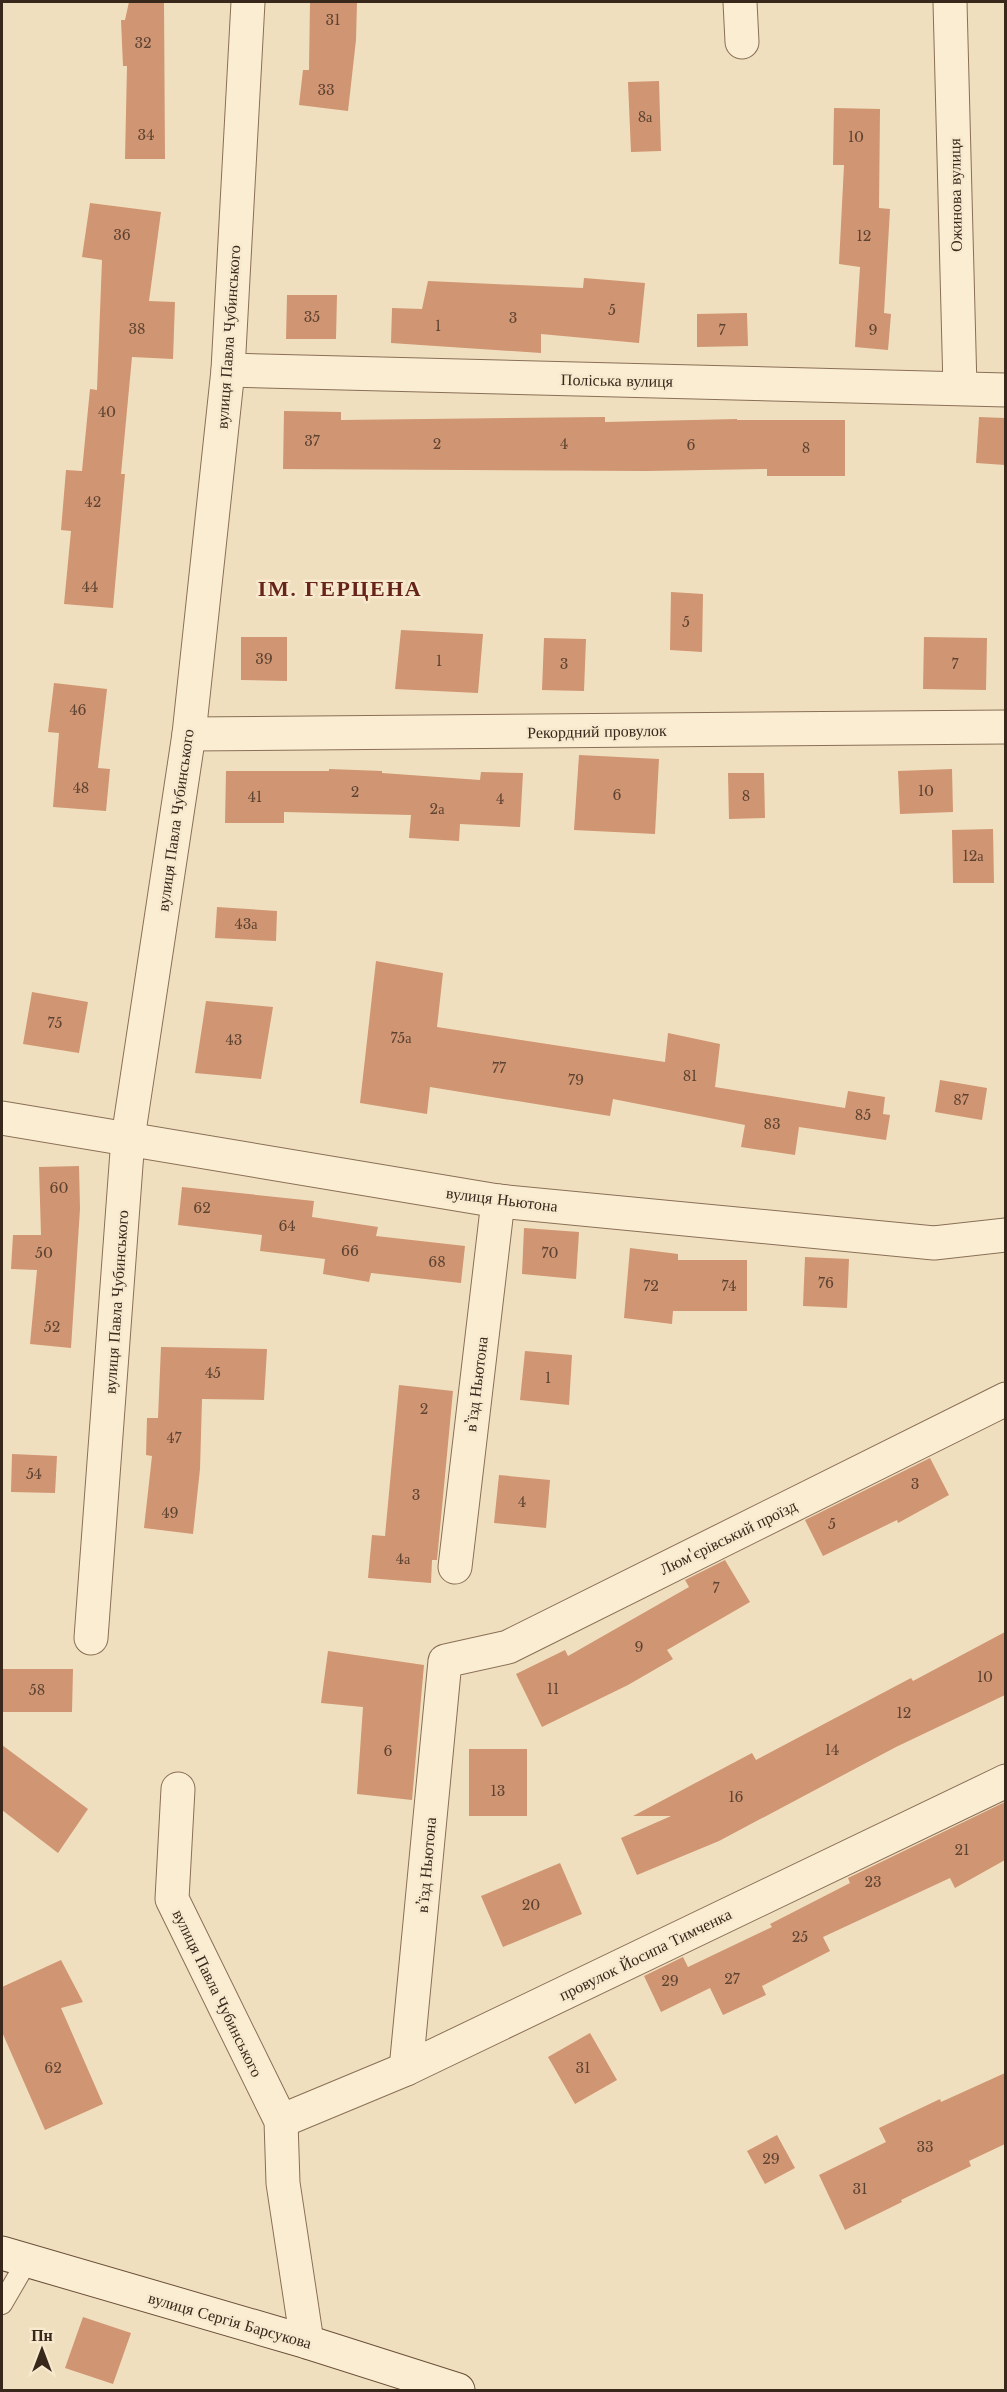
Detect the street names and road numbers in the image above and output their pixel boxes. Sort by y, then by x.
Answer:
street label: Ожинова вулиця [944,137,966,252]
street label: вулиця Павла Чубинського [212,245,244,429]
street label: Поліська вулиця [561,369,674,391]
street label: Рекордний провулок [527,720,667,742]
street label: вулиця Павла Чубинського [152,727,198,913]
street label: вулиця Ньютона [445,1182,559,1216]
street label: вулиця Павла Чубинського [100,1210,132,1394]
street label: в’їзд Ньютона [460,1335,492,1433]
street label: Люм'єрівський проїзд [656,1495,800,1579]
street label: в’їзд Ньютона [412,1816,440,1914]
street label: провулок Йосипа Тимченка [555,1903,735,2005]
street label: вулиця Павла Чубинського [169,1906,267,2080]
street label: вулиця Сергія Барсукова [146,2287,314,2353]

